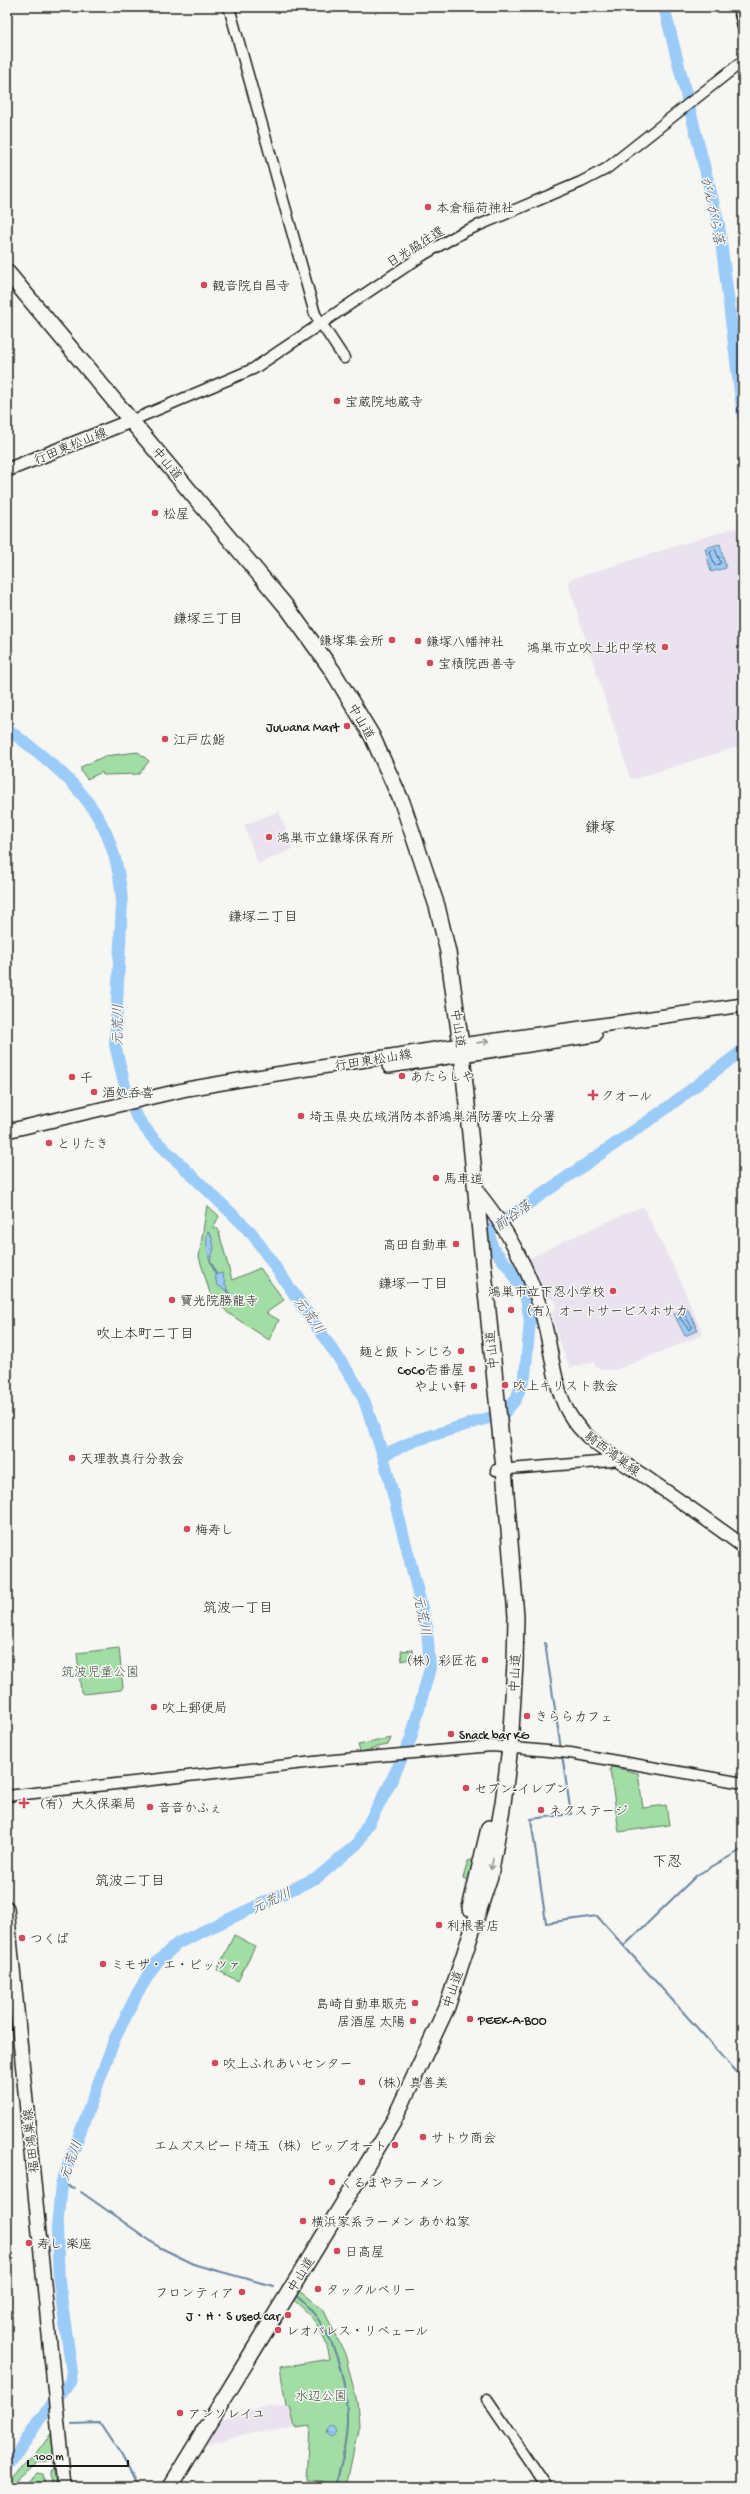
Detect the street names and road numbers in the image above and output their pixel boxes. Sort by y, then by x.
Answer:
street label: 日光脇往還 [384,224,448,272]
street label: 行田東松山線 [32,425,111,469]
street label: 中山道 [148,445,184,484]
street label: 中山道 [344,702,376,743]
street label: 中山道 [446,1008,467,1049]
street label: 行田東松山線 [334,1048,414,1075]
street label: 中山道 [484,1330,503,1370]
street label: 騎西鴻巣線 [581,1429,643,1481]
street label: 中山道 [508,1653,525,1693]
street label: 中山道 [441,1969,468,2011]
street label: 福田鴻巣線 [22,2107,43,2174]
street label: 中山道 [285,2255,319,2296]

